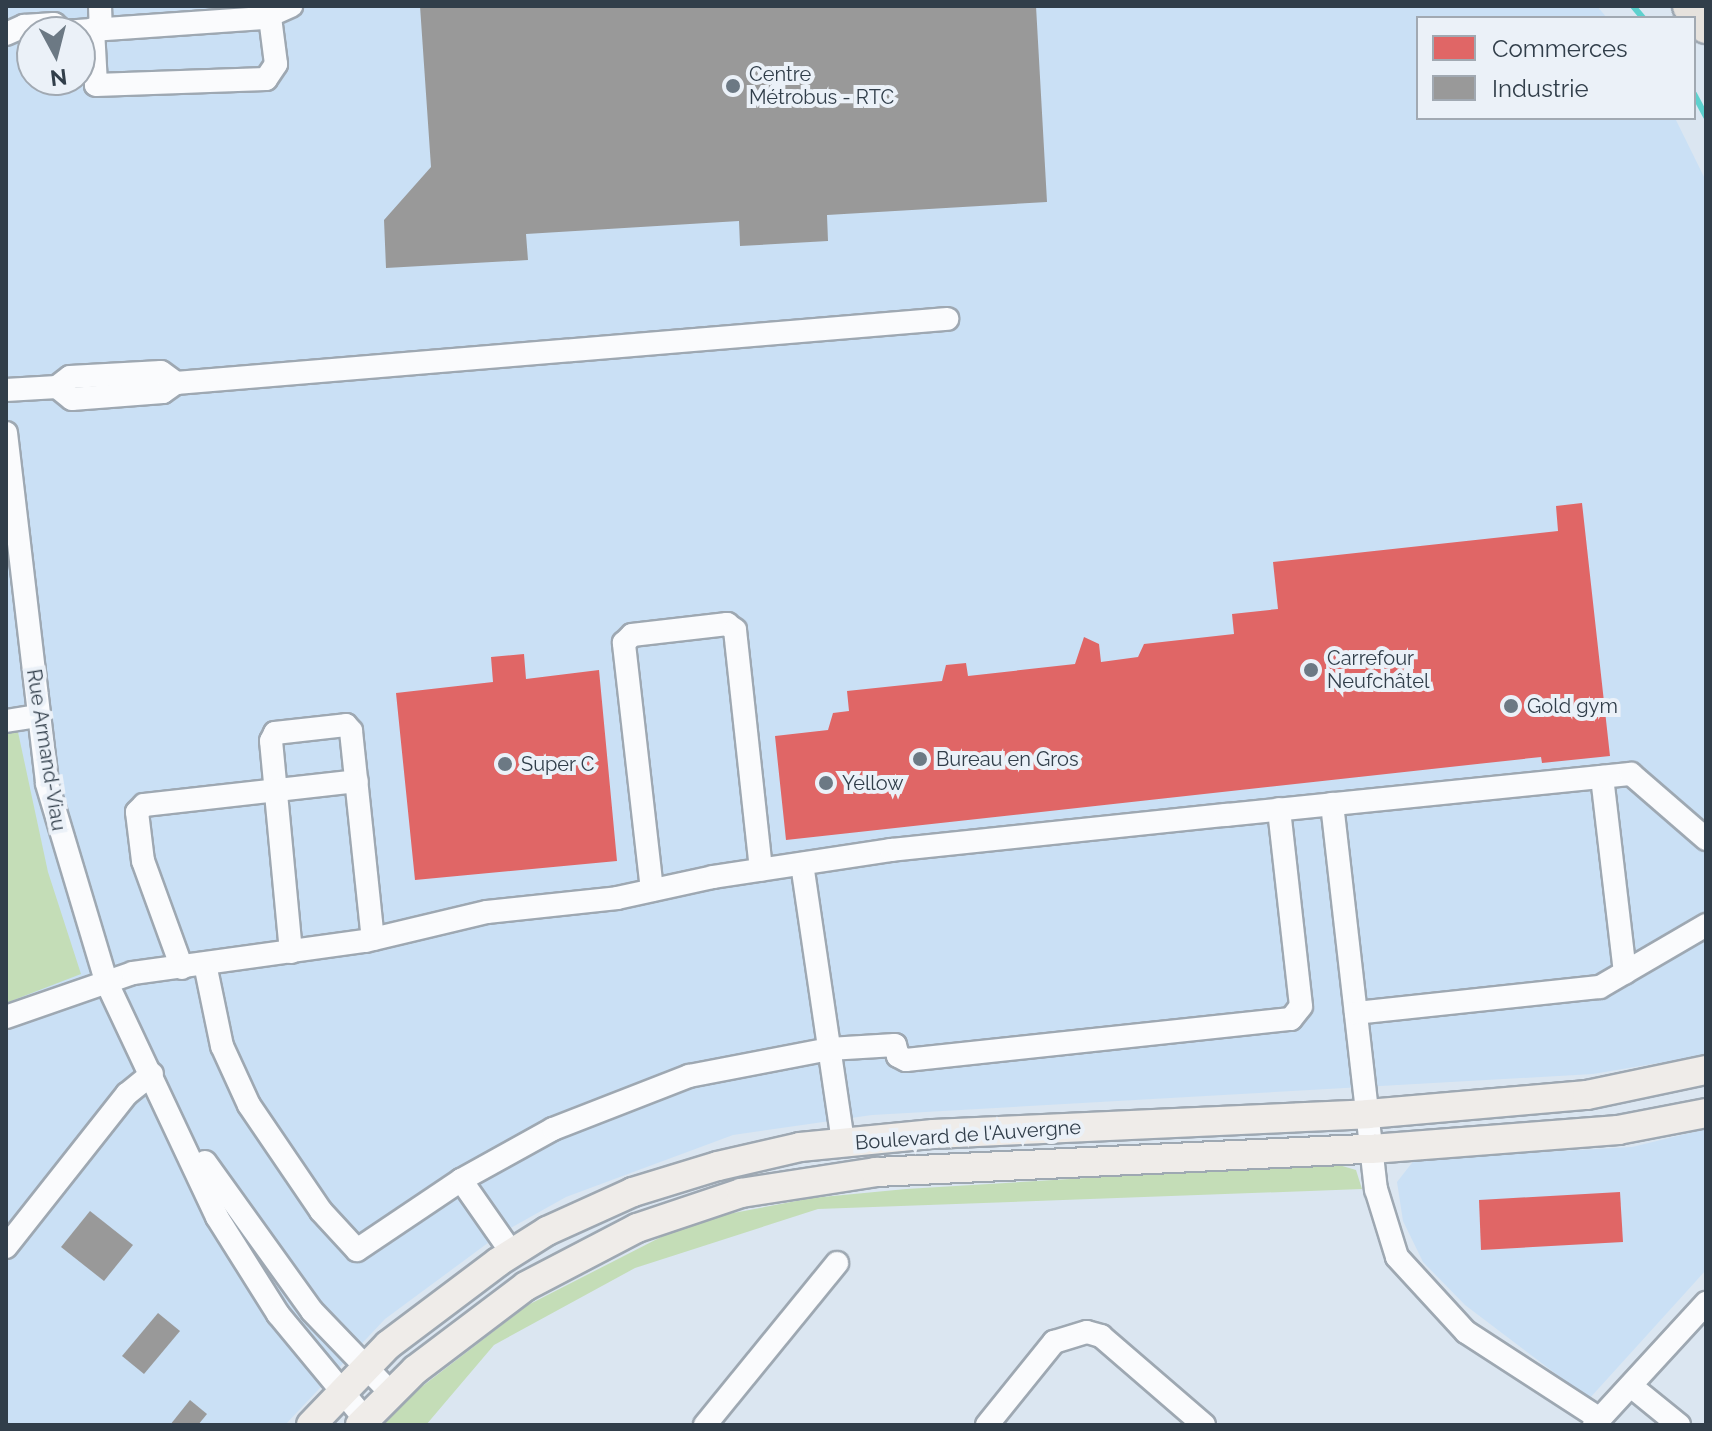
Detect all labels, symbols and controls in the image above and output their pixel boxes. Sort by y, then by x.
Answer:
north arrow [16,16,96,96]
legend [1416,16,1696,120]
text: Commerces [1492,34,1628,63]
place label: Centre Métrobus - RTC [749,62,894,109]
text: N [49,64,69,92]
text: Industrie [1492,74,1589,103]
marker: Centre Métrobus - RTC [724,77,742,95]
place label: Carrefour Neufchâtel [1327,646,1429,693]
marker: Carrefour Neufchâtel [1302,661,1320,679]
street label: Rue Armand-Viau [21,667,71,833]
place label: Gold gym [1527,694,1618,718]
marker: Gold gym [1502,697,1520,715]
place label: Bureau en Gros [936,747,1079,771]
marker: Bureau en Gros [911,750,929,768]
place label: Super C [521,752,595,776]
marker: Super C [496,755,514,773]
place label: Yellow [842,771,904,795]
marker: Yellow [817,774,835,792]
street label: Boulevard de l'Auvergne [854,1115,1082,1155]

